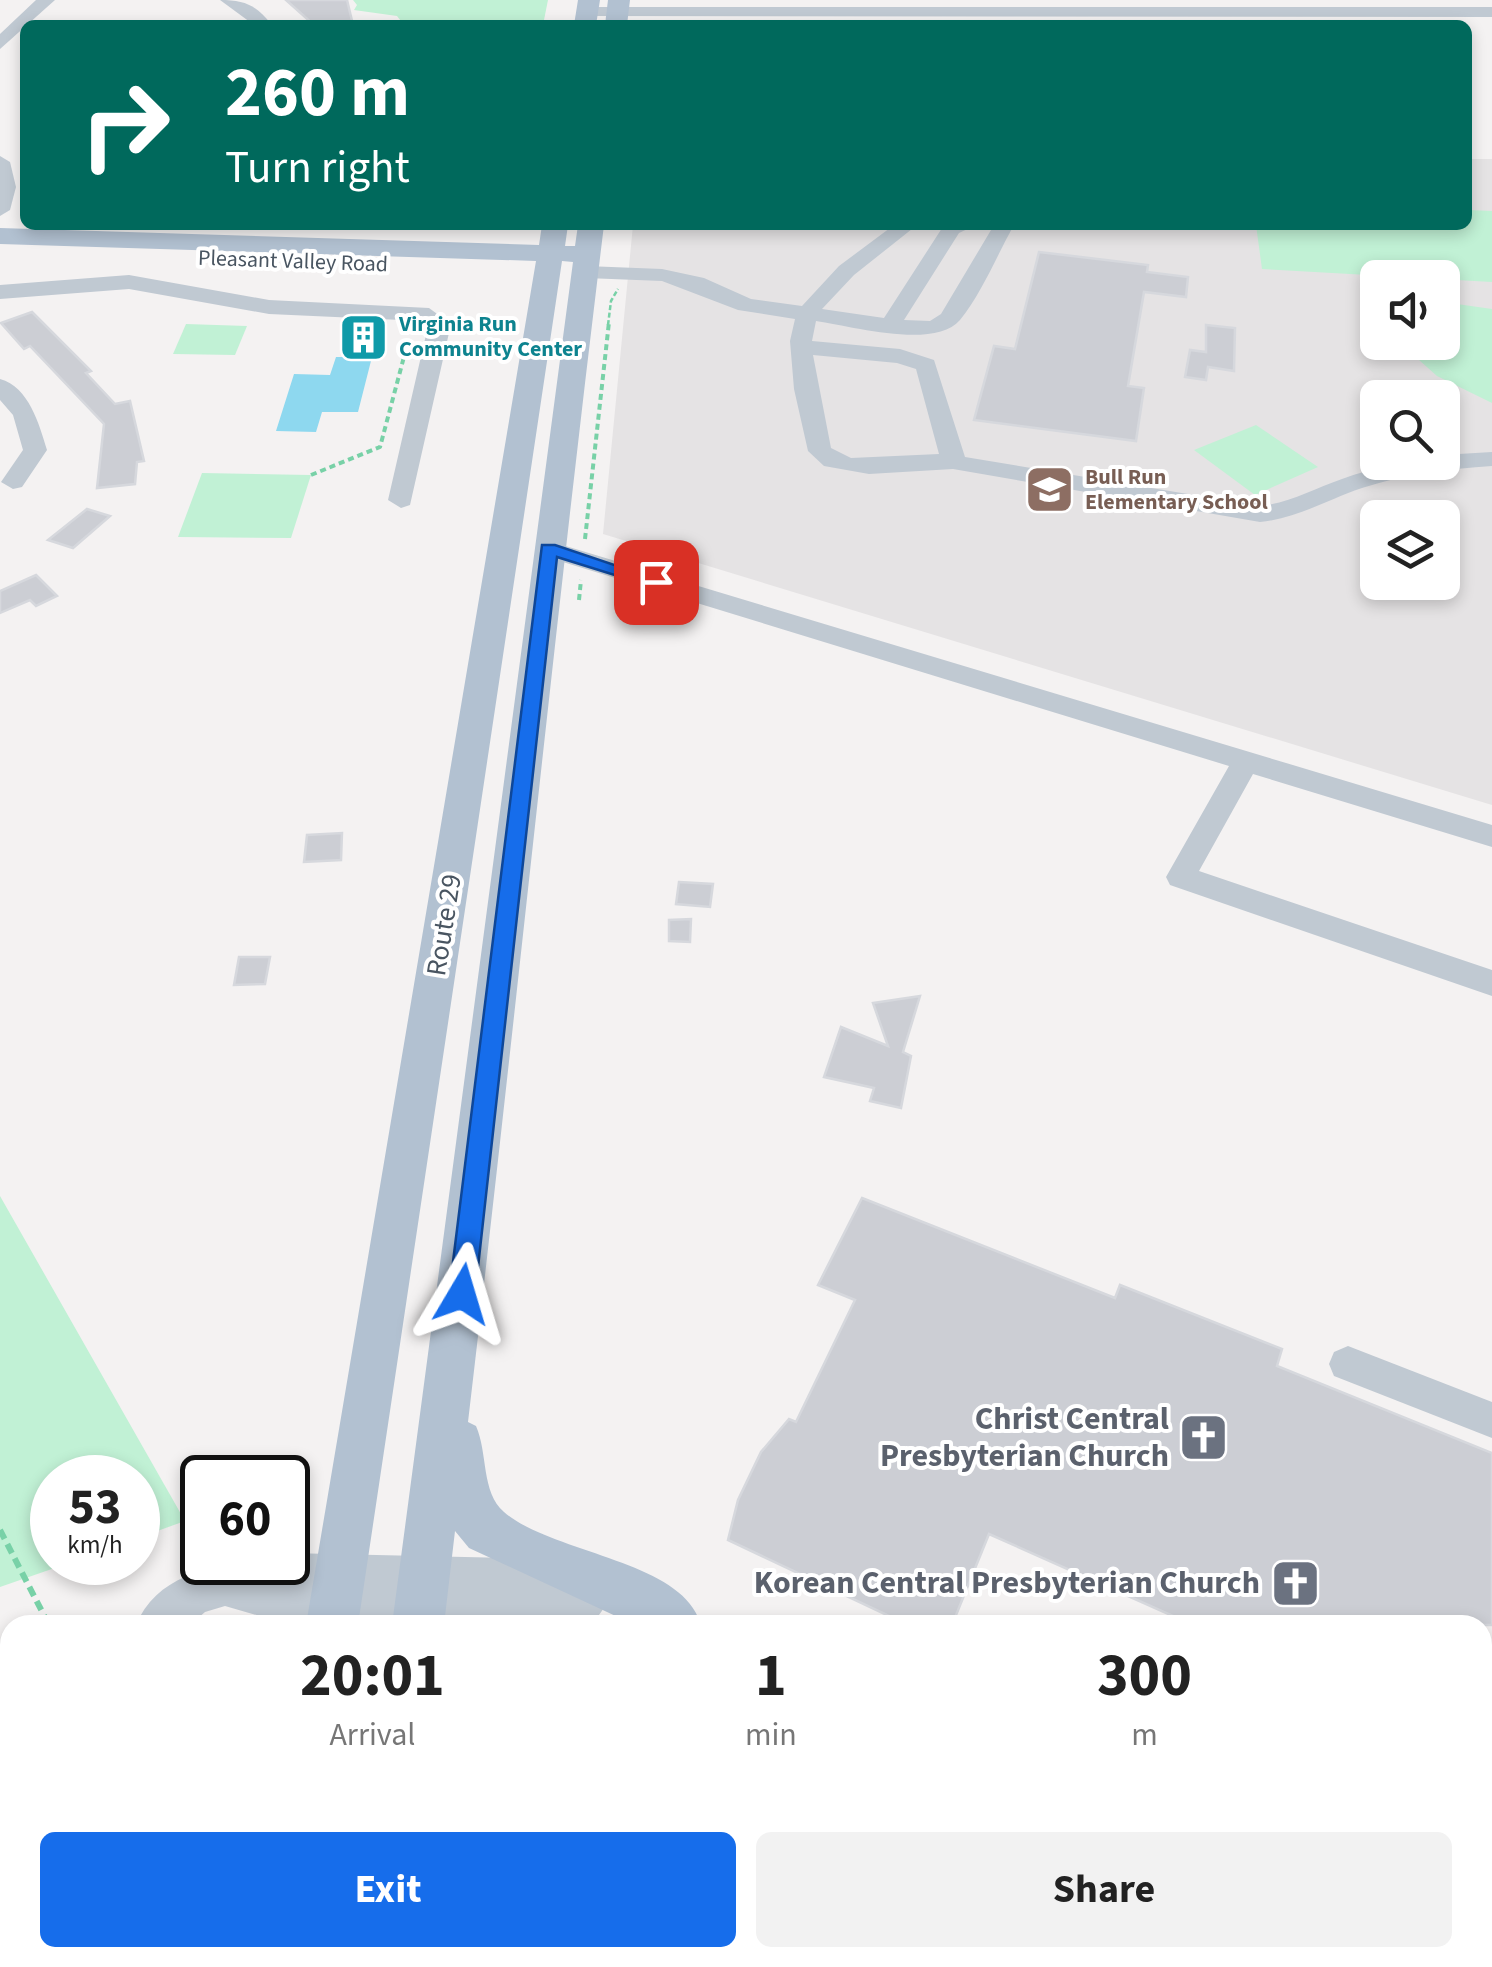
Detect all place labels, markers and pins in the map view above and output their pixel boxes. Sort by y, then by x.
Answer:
place label: Virginia Run Community Center [398,308,582,365]
building icon: Virginia Run Community Center [338,311,390,363]
place label: Bull Run Elementary School [1085,461,1268,518]
school or university icon: Bull Run Elementary School [1024,464,1076,516]
pin [614,540,699,625]
place label: Christ Central Presbyterian Church [880,1396,1169,1479]
church icon: Christ Central Presbyterian Church [1178,1411,1230,1463]
church icon: Korean Central Presbyterian Church [1269,1557,1321,1609]
place label: Korean Central Presbyterian Church [754,1560,1260,1606]

